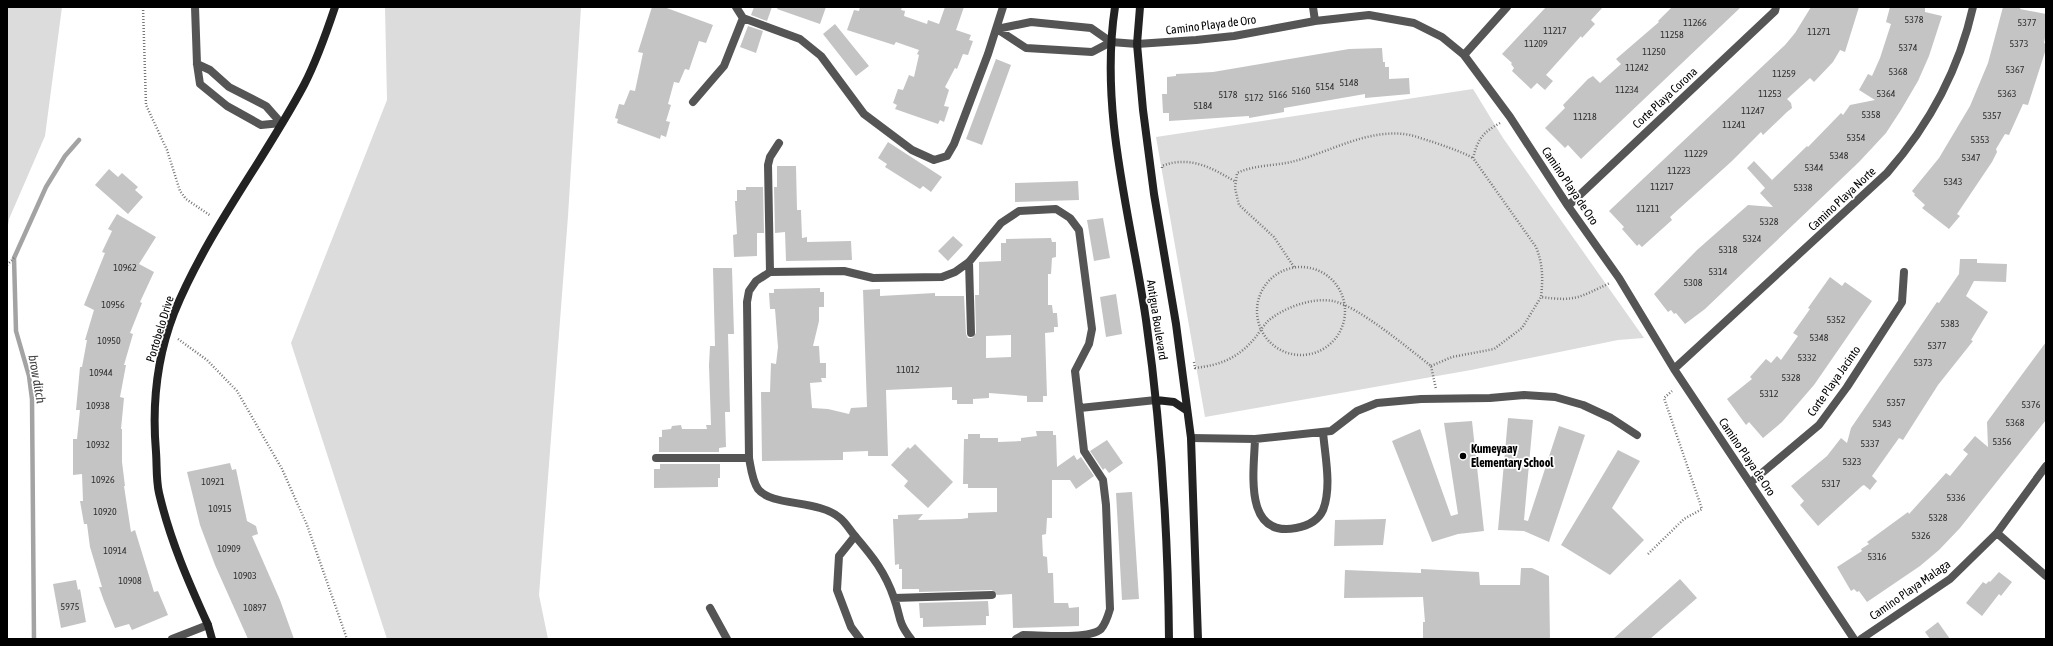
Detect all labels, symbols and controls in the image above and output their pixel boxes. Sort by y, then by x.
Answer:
street label: Camino Playa de Oro [1165,12,1257,38]
house number: 5378 [1905,14,1924,25]
house number: 11266 [1683,17,1707,28]
house number: 5377 [2018,17,2037,28]
house number: 11217 [1543,25,1567,36]
house number: 11271 [1807,26,1831,37]
house number: 11258 [1660,29,1684,40]
house number: 11209 [1524,38,1548,49]
house number: 5373 [2010,38,2029,49]
house number: 5374 [1899,42,1918,53]
house number: 11250 [1642,46,1666,57]
house number: 11242 [1625,62,1649,73]
house number: 5367 [2006,64,2025,75]
street label: Corte Playa Corona [1630,65,1700,131]
house number: 5368 [1889,66,1908,77]
house number: 11259 [1772,68,1796,79]
house number: 5148 [1340,77,1359,88]
house number: 5154 [1316,81,1335,92]
house number: 11234 [1615,84,1639,95]
house number: 5160 [1292,85,1311,96]
house number: 11253 [1758,88,1782,99]
house number: 5364 [1877,88,1896,99]
house number: 5363 [1998,88,2017,99]
house number: 5178 [1219,89,1238,100]
house number: 5166 [1269,89,1288,100]
house number: 5172 [1245,92,1264,103]
house number: 5184 [1194,100,1213,111]
house number: 11247 [1741,105,1765,116]
house number: 5358 [1862,109,1881,120]
house number: 5357 [1983,110,2002,121]
house number: 11218 [1573,111,1597,122]
house number: 11241 [1722,119,1746,130]
house number: 5354 [1847,132,1866,143]
house number: 5353 [1971,134,1990,145]
street label: Camino Playa de Oro [1539,144,1601,228]
house number: 11229 [1684,148,1708,159]
house number: 5348 [1830,150,1849,161]
house number: 5347 [1962,152,1981,163]
house number: 5344 [1805,162,1824,173]
street label: Camino Playa Norte [1805,164,1879,234]
house number: 11223 [1667,165,1691,176]
house number: 5343 [1944,176,1963,187]
house number: 11217 [1650,181,1674,192]
house number: 5338 [1794,182,1813,193]
house number: 11211 [1636,203,1660,214]
house number: 5328 [1760,216,1779,227]
house number: 5324 [1743,233,1762,244]
house number: 5318 [1719,244,1738,255]
house number: 10962 [113,262,137,273]
house number: 5314 [1709,266,1728,277]
house number: 5308 [1684,277,1703,288]
street label: Antigua Boulevard [1144,279,1170,361]
street label: Portobelo Drive [143,294,177,364]
house number: 10956 [101,299,125,310]
house number: 5352 [1827,314,1846,325]
house number: 5383 [1941,318,1960,329]
house number: 5348 [1810,332,1829,343]
house number: 10950 [97,335,121,346]
house number: 5377 [1928,340,1947,351]
street label: Corte Playa Jacinto [1804,343,1864,419]
house number: 5332 [1798,352,1817,363]
water label: brow ditch [25,354,49,405]
house number: 5373 [1914,357,1933,368]
house number: 11012 [896,364,920,375]
house number: 10944 [89,367,113,378]
house number: 5328 [1782,372,1801,383]
house number: 5312 [1760,388,1779,399]
house number: 5357 [1887,397,1906,408]
house number: 5376 [2022,399,2041,410]
house number: 10938 [86,400,110,411]
street label: Camino Playa de Oro [1716,415,1778,499]
house number: 5368 [2006,417,2025,428]
house number: 5343 [1873,418,1892,429]
house number: 5356 [1993,436,2012,447]
house number: 5337 [1861,438,1880,449]
house number: 10932 [86,439,110,450]
place label: Kumeyaay Elementary School [1471,442,1554,470]
marker: Kumeyaay Elementary School [1458,451,1468,461]
house number: 5323 [1843,456,1862,467]
house number: 10926 [91,474,115,485]
house number: 10921 [201,476,225,487]
house number: 5317 [1822,478,1841,489]
house number: 5336 [1947,492,1966,503]
house number: 10915 [208,503,232,514]
house number: 10920 [93,506,117,517]
house number: 5328 [1929,512,1948,523]
house number: 5326 [1912,530,1931,541]
house number: 10909 [217,543,241,554]
house number: 10914 [103,545,127,556]
house number: 5316 [1868,551,1887,562]
street label: Camino Playa Malaga [1867,557,1953,623]
house number: 10903 [233,570,257,581]
house number: 10908 [118,575,142,586]
house number: 5975 [61,601,80,612]
house number: 10897 [243,602,267,613]

